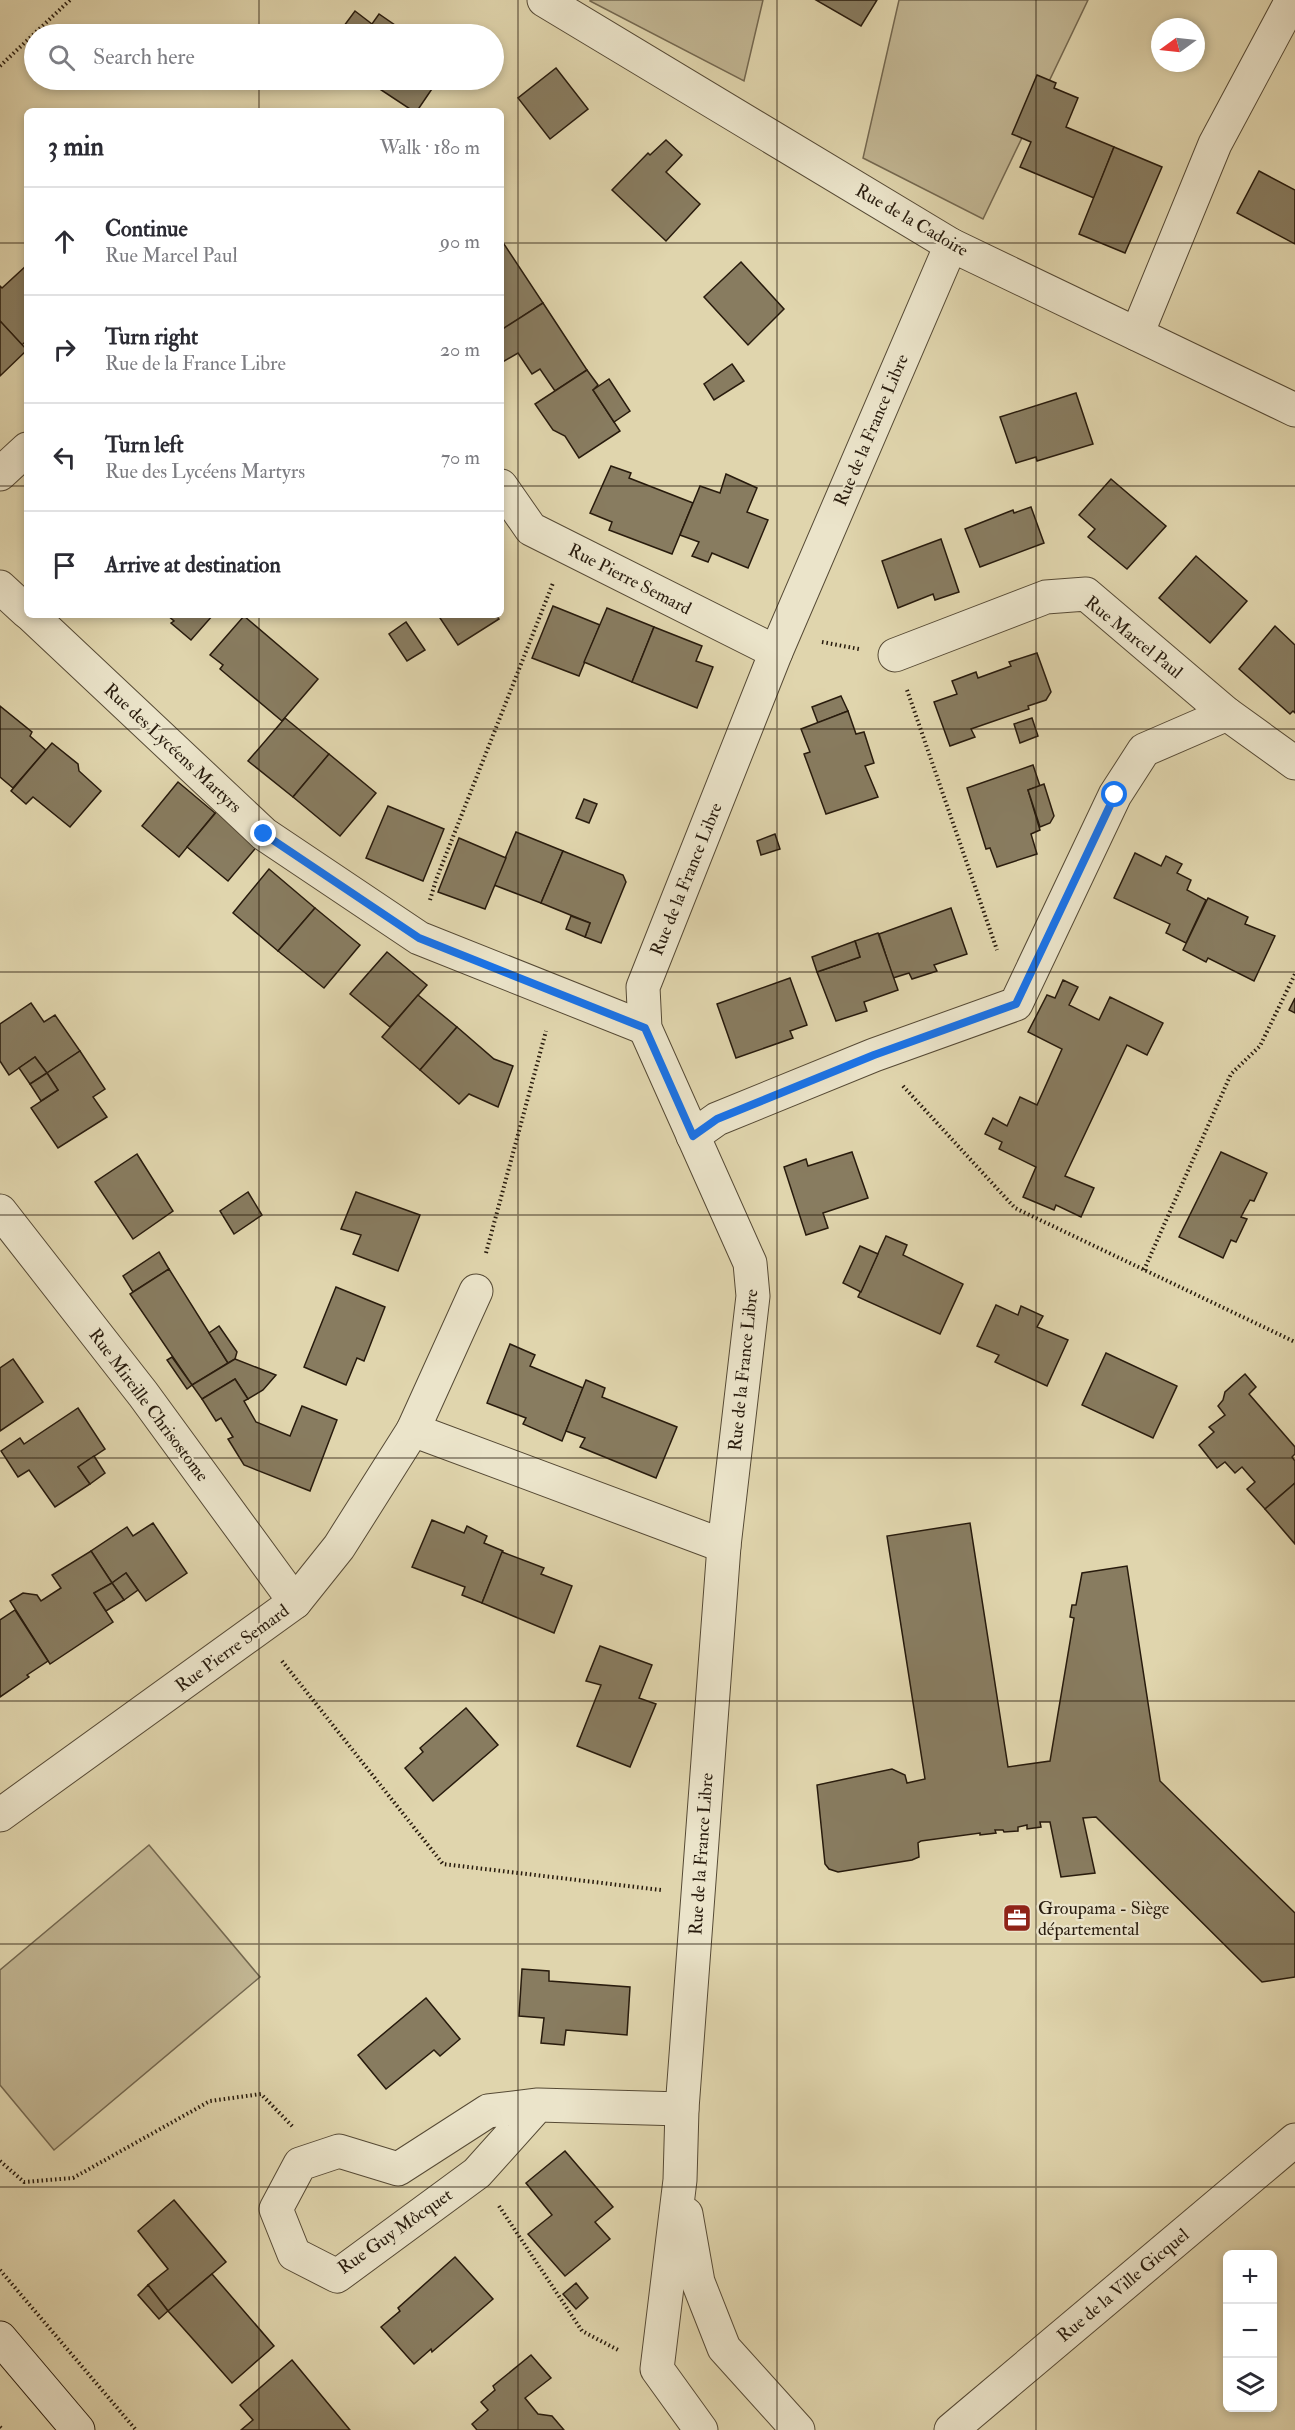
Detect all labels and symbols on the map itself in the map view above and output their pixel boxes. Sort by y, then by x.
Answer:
north arrow [1151,18,1205,72]
street label: Rue de la Cadoire [851,179,973,262]
street label: Rue de la France Libre [829,350,914,510]
street label: Rue Pierre Semard [564,539,695,620]
street label: Rue Marcel Paul [1080,591,1188,684]
street label: Rue des Lycéens Martyrs [99,679,246,818]
route start [1101,781,1127,807]
street label: Rue de la France Libre [645,799,728,959]
route end [250,820,276,846]
street label: Rue de la France Libre [724,1287,763,1452]
street label: Rue Mireille Chrisostome [83,1324,214,1487]
street label: Rue Pierre Semard [171,1599,294,1697]
street label: Rue de la France Libre [684,1772,719,1936]
place label: Groupama - Siège départemental [1038,1897,1170,1941]
office icon: Groupama - Siège départemental [1001,1902,1033,1934]
street label: Rue Guy Môcquet [334,2183,457,2279]
street label: Rue de la Ville Gicquel [1053,2223,1194,2347]

